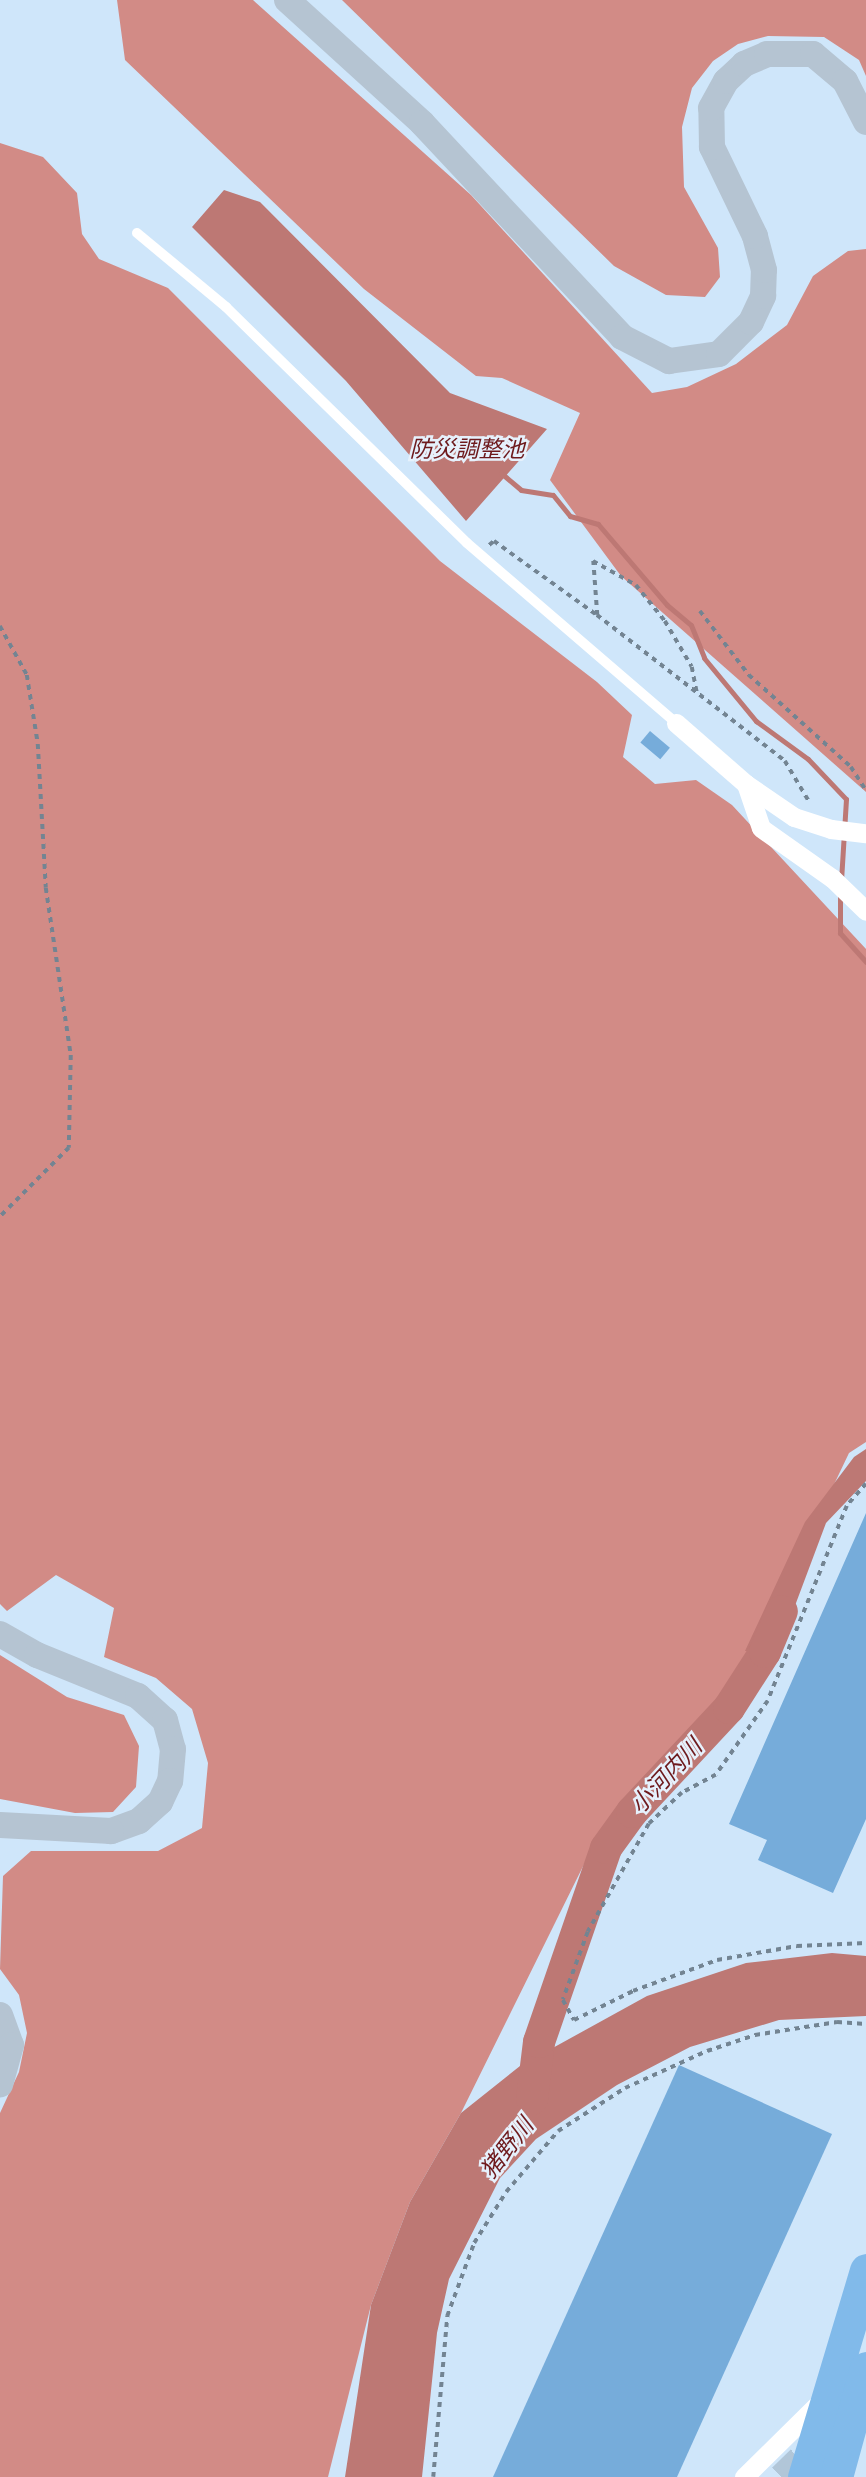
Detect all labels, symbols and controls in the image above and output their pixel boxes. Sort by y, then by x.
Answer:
water label: 防災調整池 [410,435,524,463]
water label: 小河内川 [625,1733,707,1819]
water label: 猪野川 [475,2112,539,2184]

